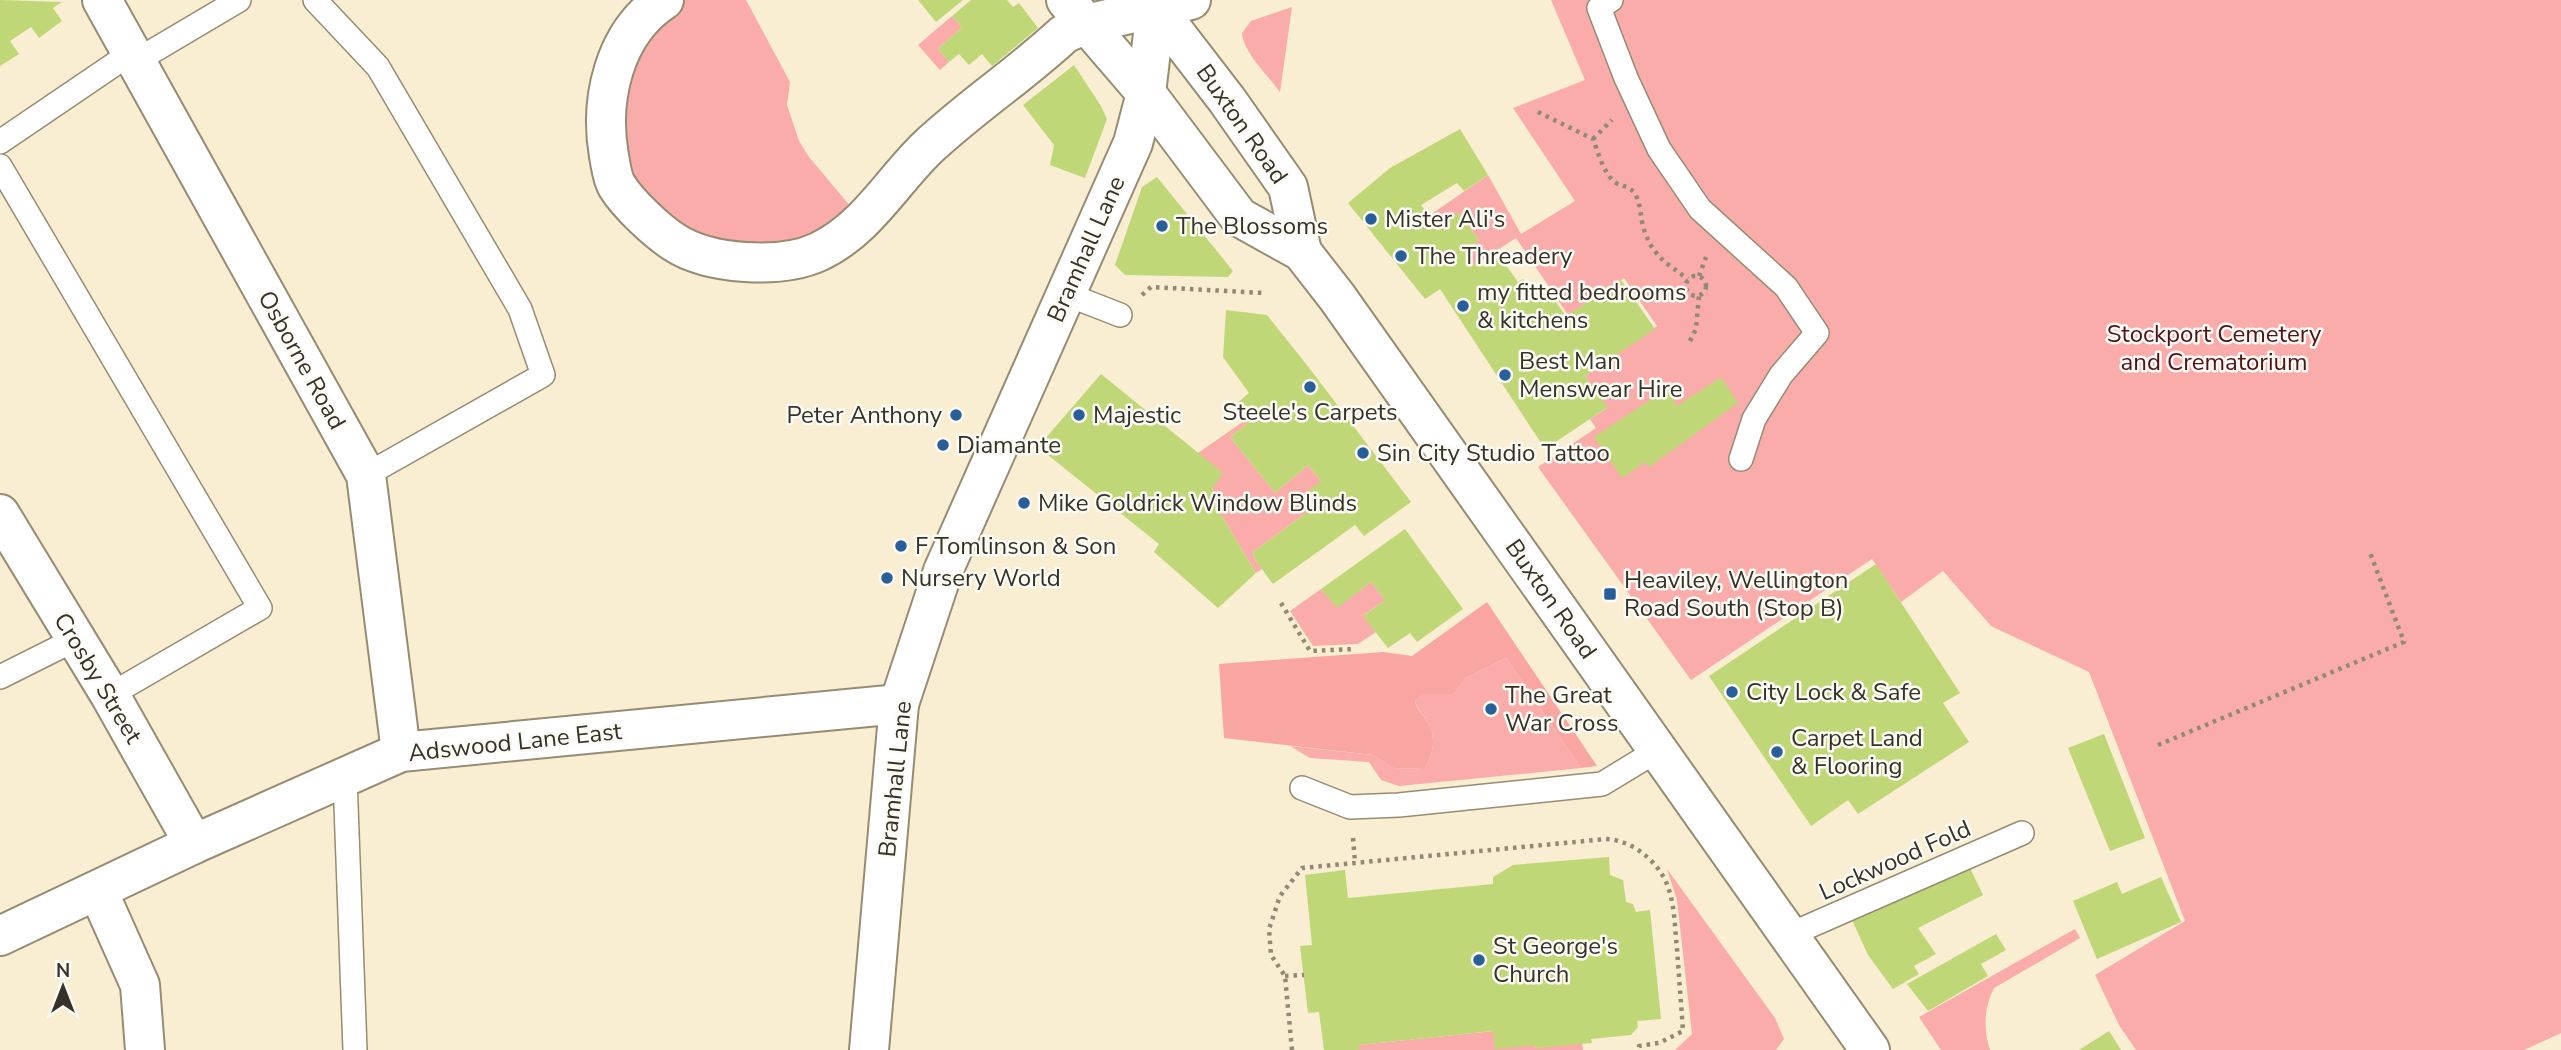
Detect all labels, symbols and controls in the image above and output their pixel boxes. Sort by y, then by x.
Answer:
street label: Buxton Road [1189,58,1295,190]
street label: Bramhall Lane [1039,171,1133,327]
place label: Mister Ali's [1385,203,1505,235]
place label: The Blossoms [1176,210,1328,242]
marker: Mister Ali's [1363,211,1379,227]
marker: The Blossoms [1154,218,1170,234]
place label: The Threadery [1415,240,1573,272]
marker: The Threadery [1393,248,1409,264]
place label: my fitted bedrooms & kitchens [1477,276,1687,336]
street label: Osborne Road [251,285,353,435]
marker: my fitted bedrooms & kitchens [1455,298,1471,314]
park label: Stockport Cemetery and Crematorium [2107,318,2322,378]
place label: Best Man Menswear Hire [1519,345,1683,405]
marker: Best Man Menswear Hire [1497,367,1513,383]
marker: Steele's Carpets [1302,379,1318,395]
place label: Steele's Carpets [1222,396,1398,428]
place label: Peter Anthony [786,399,943,431]
place label: Majestic [1093,399,1181,431]
marker: Peter Anthony [948,407,964,423]
marker: Majestic [1071,407,1087,423]
place label: Diamante [957,429,1061,461]
marker: Diamante [935,437,951,453]
place label: Sin City Studio Tattoo [1377,437,1610,469]
marker: Sin City Studio Tattoo [1355,445,1371,461]
place label: Mike Goldrick Window Blinds [1038,487,1357,519]
marker: Mike Goldrick Window Blinds [1016,495,1032,511]
place label: F Tomlinson & Son [915,530,1116,562]
street label: Buxton Road [1498,533,1604,665]
marker: F Tomlinson & Son [893,538,909,554]
place label: Nursery World [901,562,1061,594]
place label: Heaviley, Wellington Road South (Stop B) [1624,564,1848,624]
marker: Nursery World [879,570,895,586]
marker: Heaviley, Wellington Road South (Stop B) [1602,586,1618,602]
street label: Crosby Street [46,607,150,750]
place label: City Lock & Safe [1746,676,1921,708]
place label: The Great War Cross [1505,679,1619,739]
marker: City Lock & Safe [1724,684,1740,700]
street label: Bramhall Lane [871,699,919,859]
marker: The Great War Cross [1483,701,1499,717]
street label: Adswood Lane East [407,715,624,769]
place label: Carpet Land & Flooring [1791,722,1923,782]
marker: Carpet Land & Flooring [1769,744,1785,760]
street label: Lockwood Fold [1814,812,1976,908]
place label: St George's Church [1493,930,1618,990]
north arrow [28,952,98,1022]
marker: St George's Church [1471,952,1487,968]
text: N [56,958,70,984]

